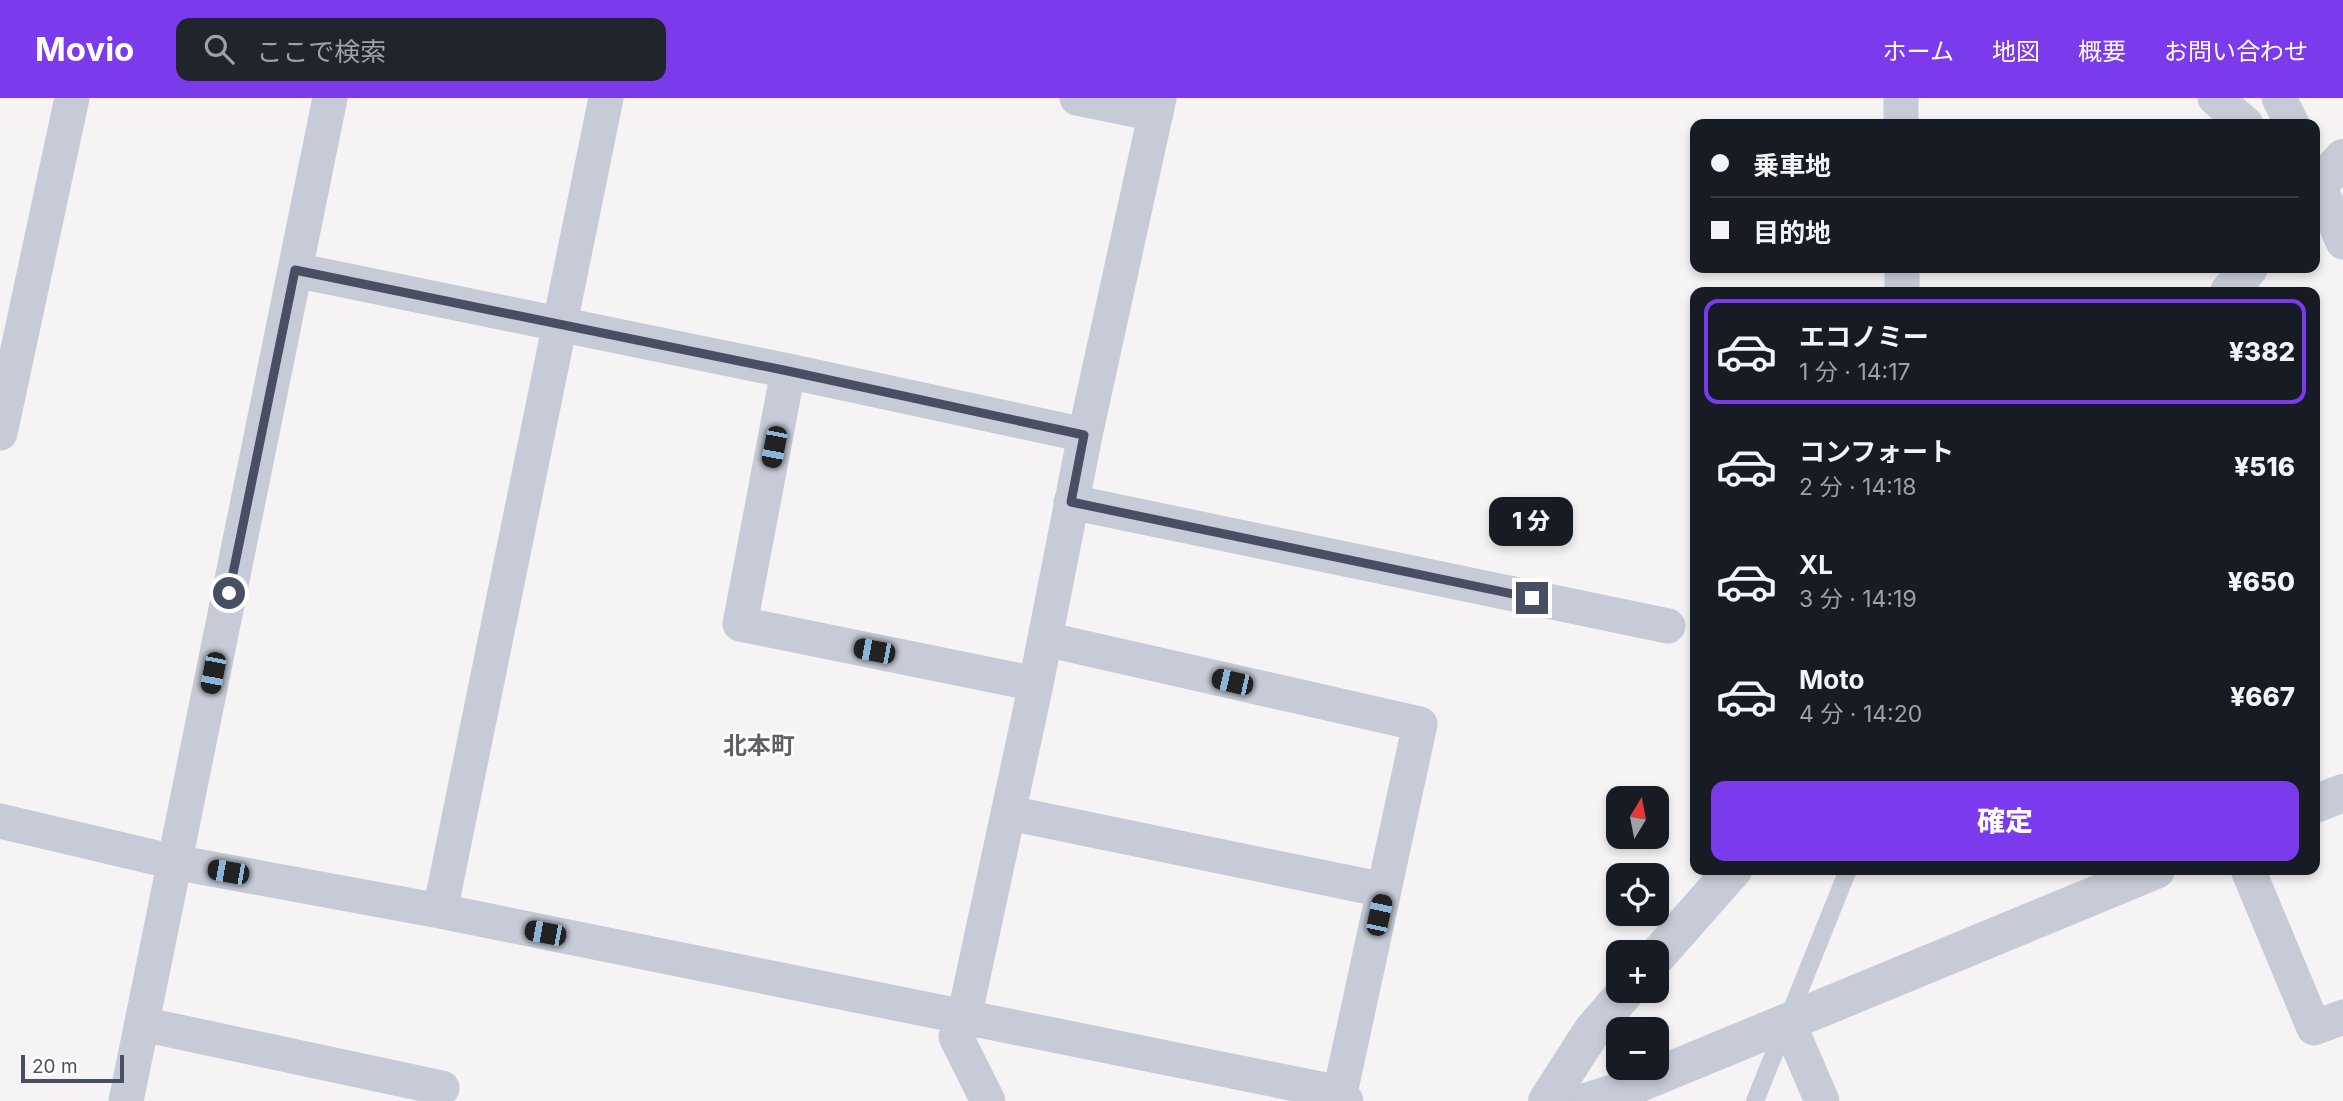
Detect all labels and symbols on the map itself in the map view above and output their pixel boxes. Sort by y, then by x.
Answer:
car [760,424,789,470]
callout: 1 分 [1490,496,1574,546]
route start [213,577,245,609]
route end [1516,582,1548,614]
car [852,637,897,665]
car [199,650,228,696]
car [1210,667,1255,697]
district label: 北本町 [723,731,795,760]
north arrow [1606,786,1670,849]
car [206,858,251,886]
car [1365,892,1394,938]
car [523,919,568,947]
scale bar [21,1052,124,1084]

